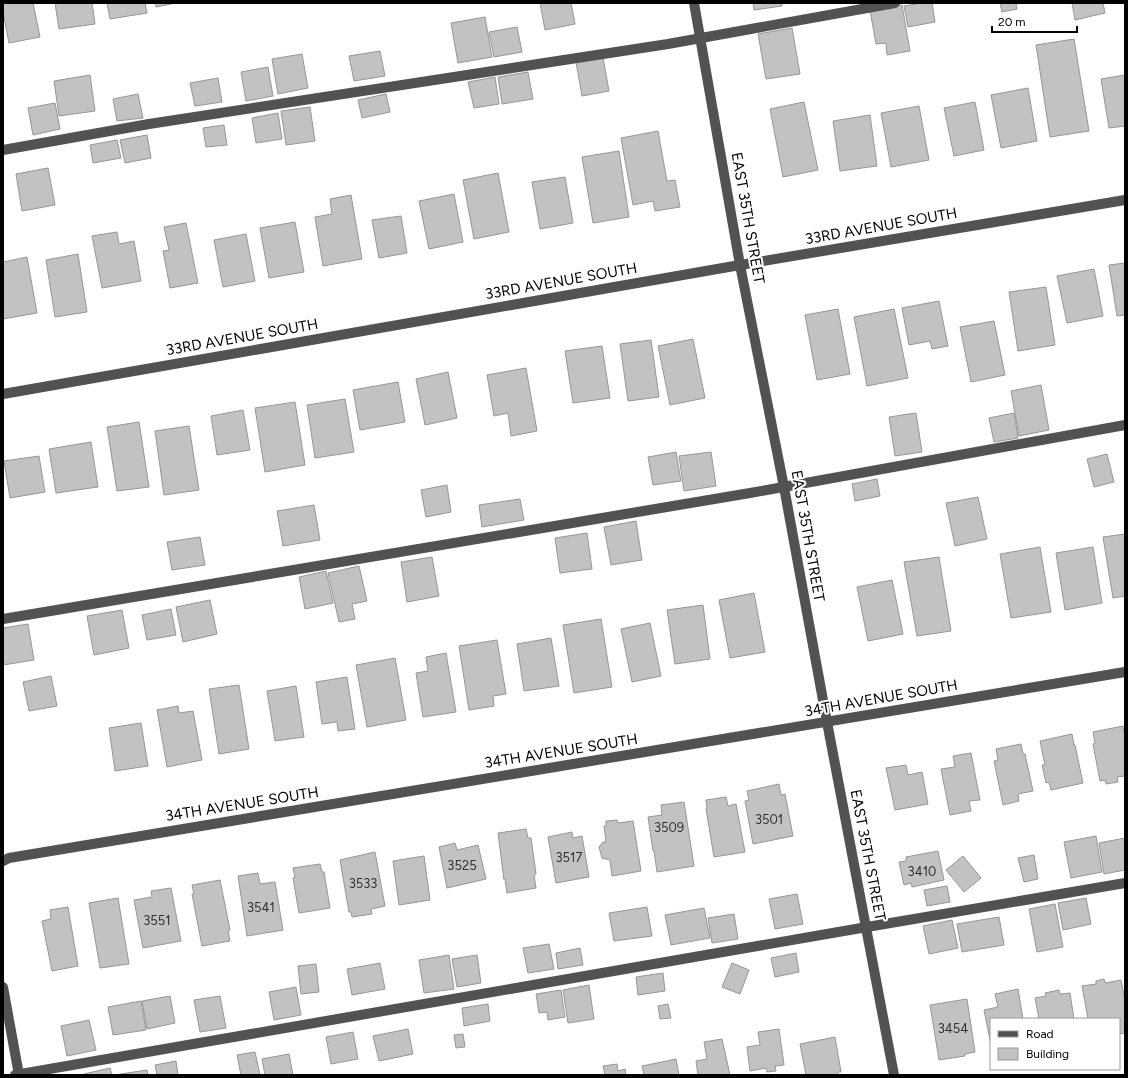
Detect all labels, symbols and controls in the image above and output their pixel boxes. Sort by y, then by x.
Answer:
scale bar [992,8,1077,34]
text: 20 m [998,15,1026,29]
street label: EAST 35TH STREET [728,151,769,286]
street label: 33RD AVENUE SOUTH [804,204,958,248]
street label: 33RD AVENUE SOUTH [484,259,638,303]
street label: 33RD AVENUE SOUTH [165,315,319,359]
street label: EAST 35TH STREET [788,469,829,604]
street label: 34TH AVENUE SOUTH [803,676,959,720]
street label: 34TH AVENUE SOUTH [483,730,639,772]
street label: 34TH AVENUE SOUTH [164,783,320,825]
street label: EAST 35TH STREET [846,788,890,923]
house number: 3501 [755,812,783,827]
house number: 3509 [654,820,684,835]
house number: 3517 [556,850,582,865]
house number: 3525 [447,858,477,873]
house number: 3410 [908,864,936,879]
house number: 3533 [349,876,377,891]
house number: 3541 [247,900,275,915]
house number: 3551 [143,913,171,928]
legend [990,1018,1120,1070]
house number: 3454 [938,1021,968,1036]
text: Road [1026,1027,1054,1041]
text: Building [1026,1047,1069,1061]

